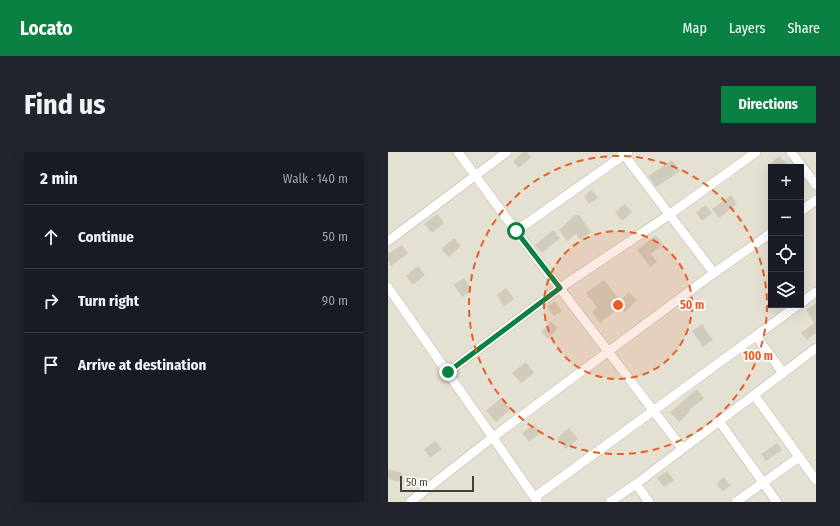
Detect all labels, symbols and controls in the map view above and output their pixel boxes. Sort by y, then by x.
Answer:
text: Locato [20,17,73,40]
text: Map [683,20,707,37]
text: Layers [729,20,765,37]
text: Share [787,20,820,37]
button: Directions [721,86,816,123]
text: Find us [24,88,106,121]
map controls [768,164,804,308]
button: + [768,164,804,200]
text: 2 min [40,168,78,189]
text: Walk · 140 m [283,171,348,186]
button: − [768,200,804,236]
route start [507,222,525,240]
icon: ahead [40,226,62,248]
text: Continue [78,228,134,246]
text: 50 m [322,229,348,244]
button: locate [768,236,804,272]
button: layers [768,272,804,308]
icon: right [40,290,62,312]
text: Turn right [78,292,139,310]
text: 90 m [322,293,348,308]
centre of rings [611,298,625,312]
text: 50 m [680,298,704,312]
text: 100 m [743,349,773,363]
icon: arrive [40,354,62,376]
text: Arrive at destination [78,356,206,374]
route end [439,363,457,381]
scale bar [400,474,474,493]
text: 50 m [406,476,428,489]

